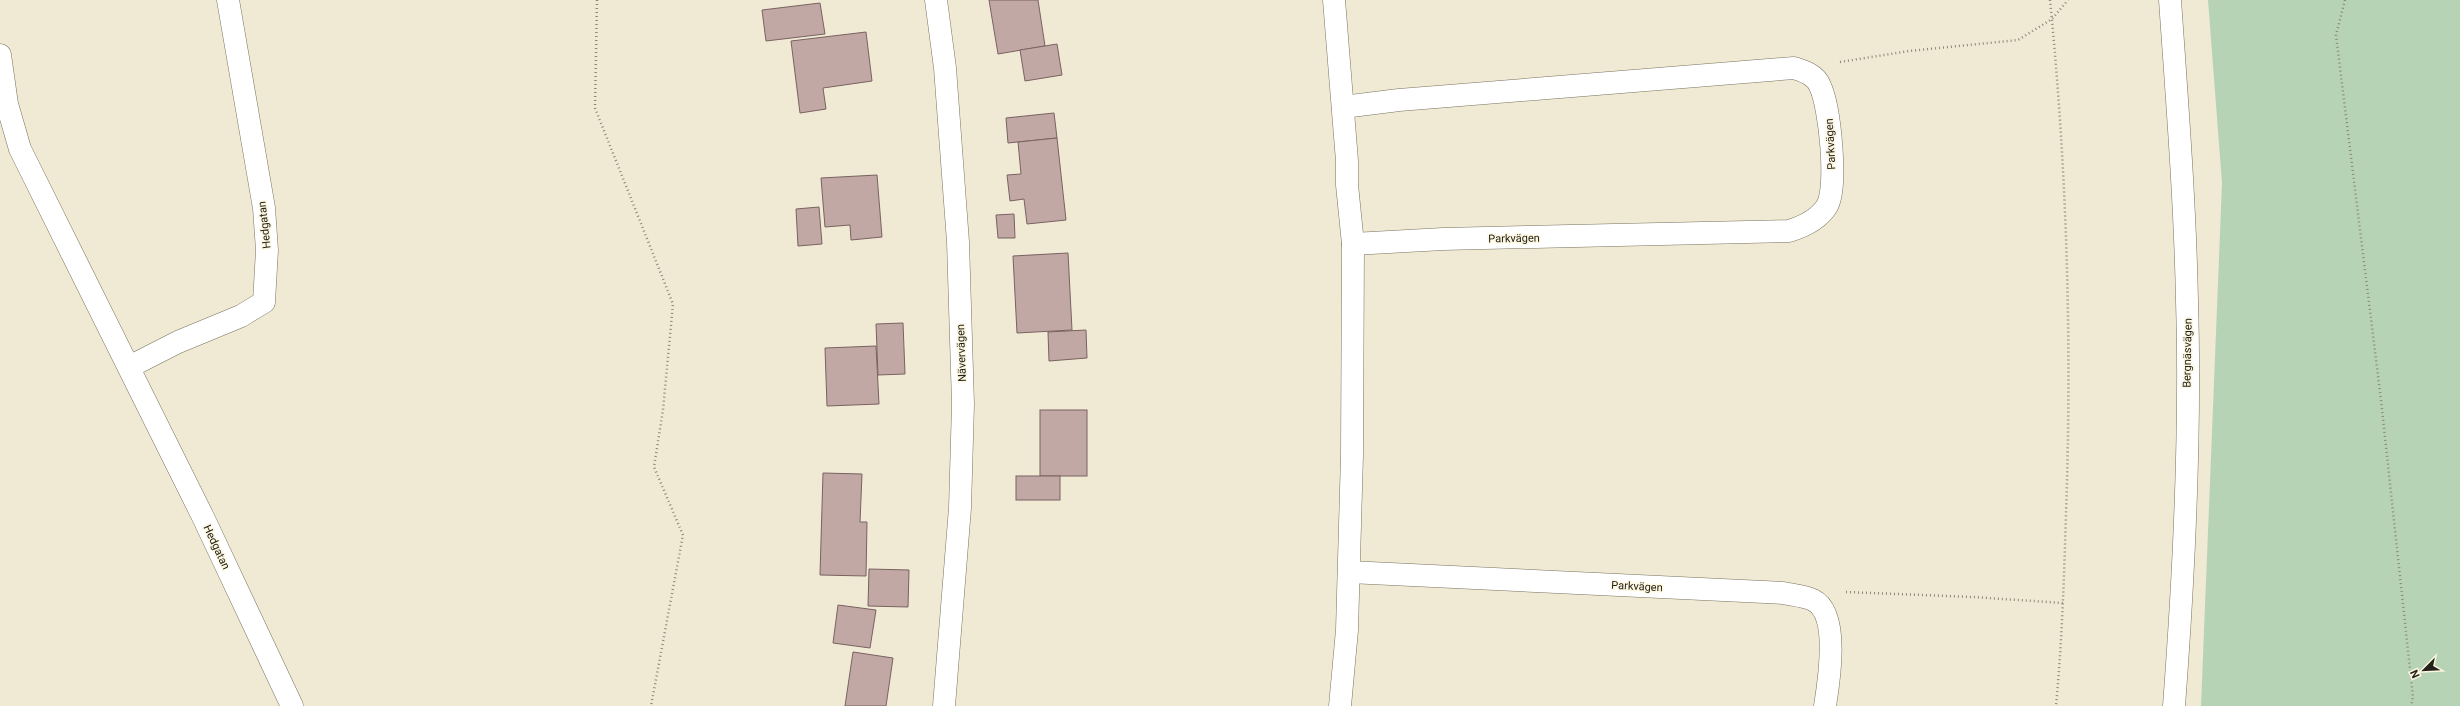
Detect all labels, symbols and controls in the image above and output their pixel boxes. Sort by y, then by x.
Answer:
street label: Parkvägen [1823,118,1838,170]
street label: Hedgatan [256,201,273,249]
street label: Parkvägen [1488,232,1540,245]
street label: Bergnäsvägen [2180,318,2195,388]
street label: Nävervägen [954,324,969,382]
street label: Hedgatan [201,523,233,572]
street label: Parkvägen [1611,579,1663,594]
north arrow [2404,650,2444,690]
text: N [2408,667,2423,680]

